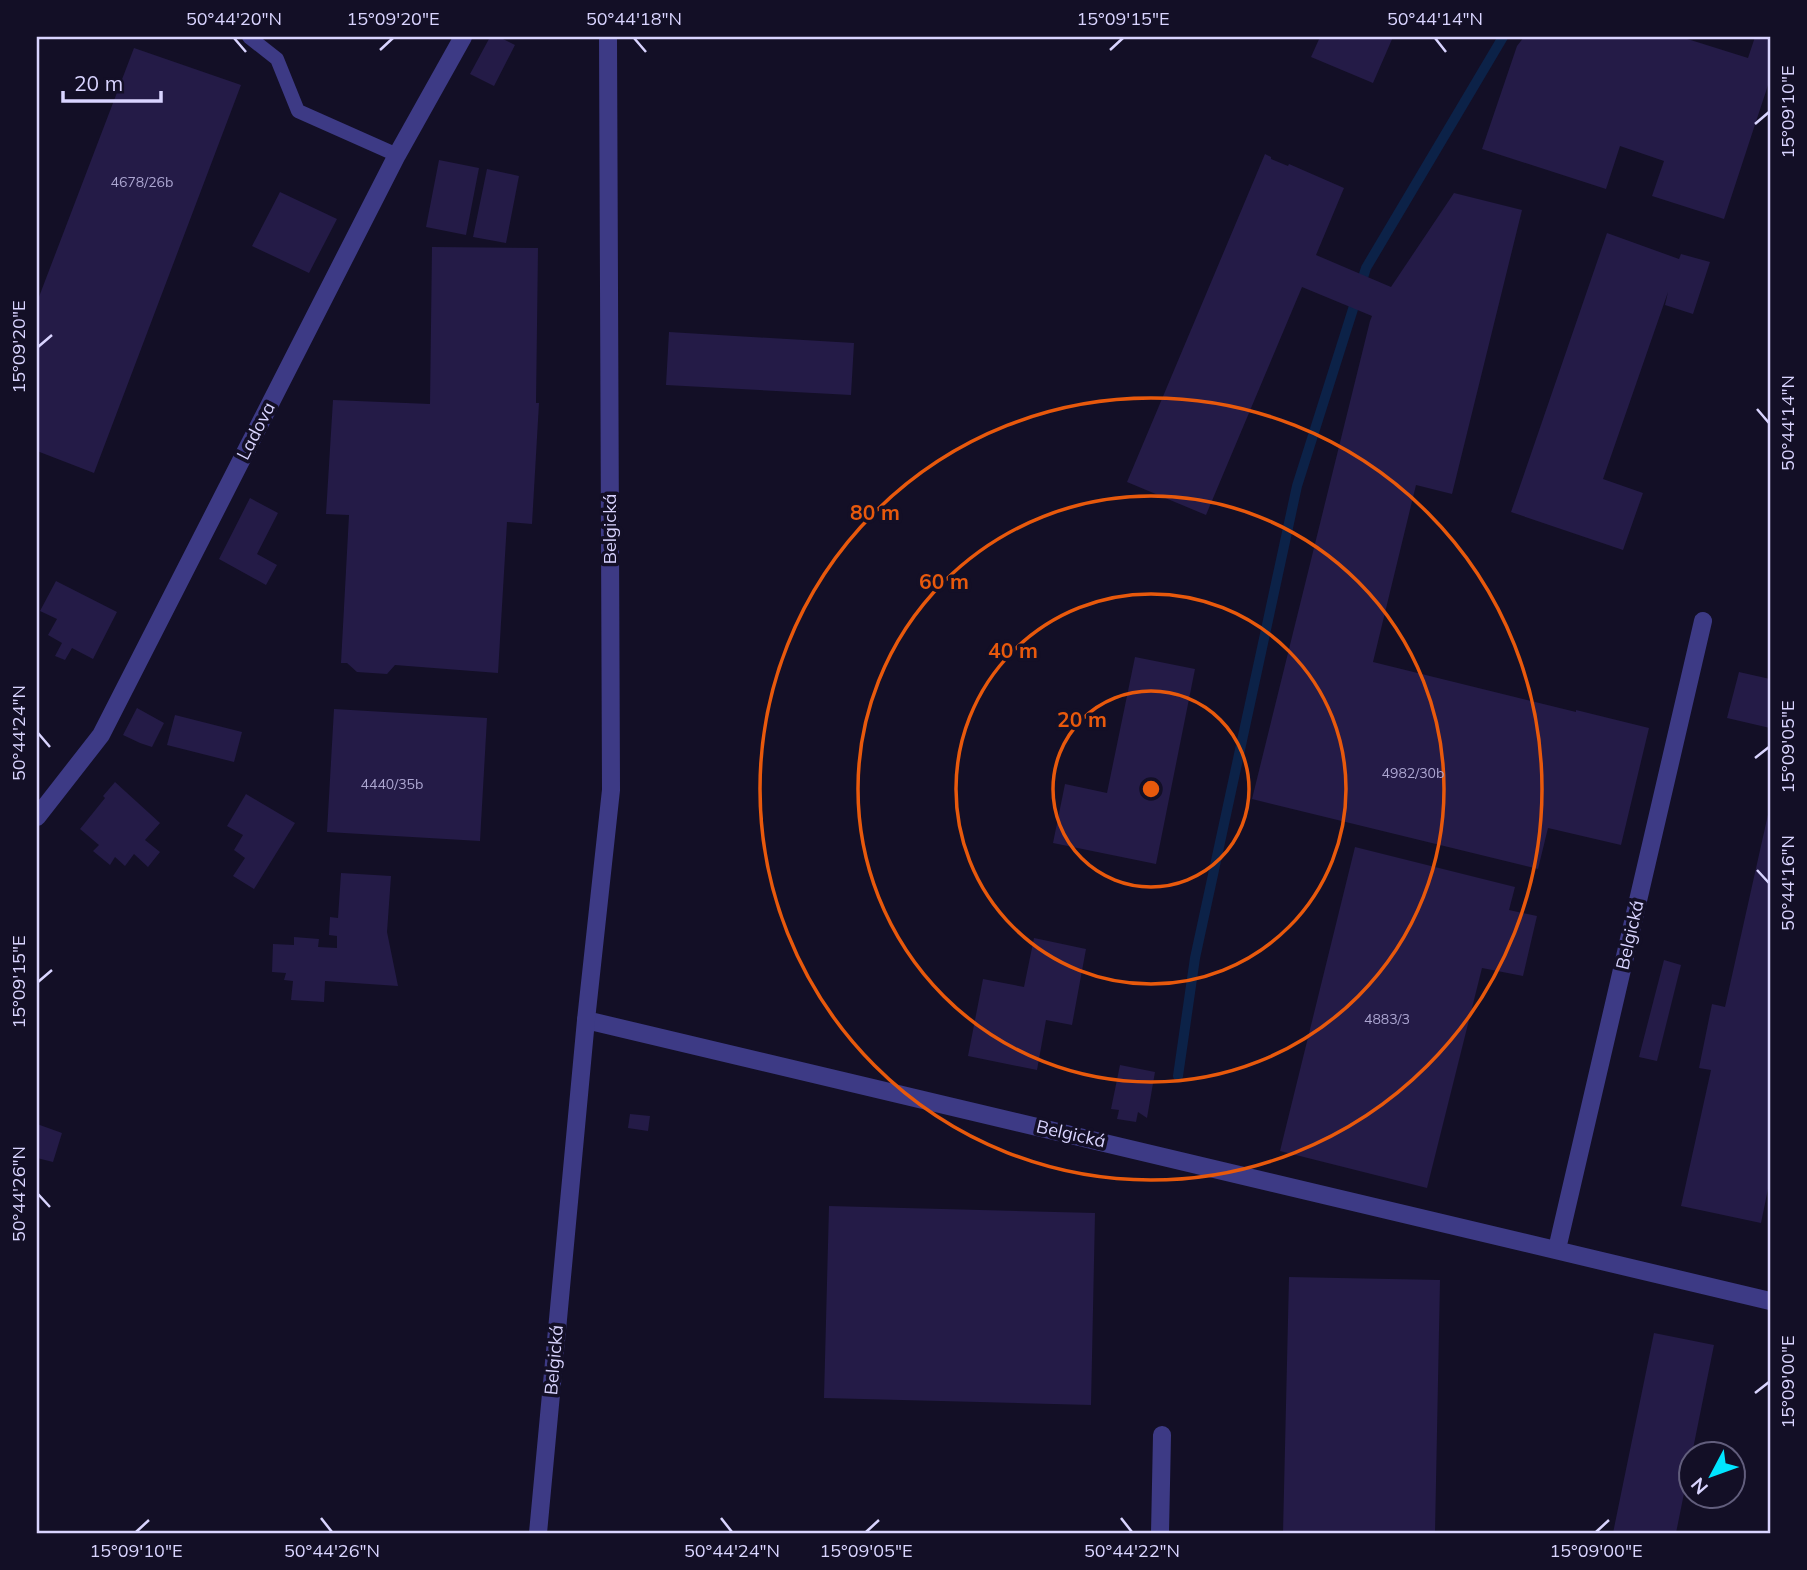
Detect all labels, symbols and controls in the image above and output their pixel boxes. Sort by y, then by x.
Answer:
text: 50°44'20"N [186,7,282,30]
text: 15°09'20"E [346,7,440,30]
text: 50°44'18"N [586,7,682,30]
text: 15°09'15"E [1076,7,1170,30]
text: 50°44'14"N [1387,7,1483,30]
scale bar [63,60,161,104]
text: 15°09'10"E [1776,65,1799,159]
text: 20 m [74,70,123,96]
house number: 4678/26b [111,173,173,191]
text: 15°09'20"E [7,300,30,394]
text: 50°44'14"N [1776,375,1799,471]
street label: Ladova [231,398,280,463]
street label: Belgická [598,494,621,564]
text: 80 m [850,499,900,525]
text: 60 m [919,568,969,594]
text: 40 m [988,637,1038,663]
text: 50°44'24"N [7,685,30,781]
text: 15°09'05"E [1776,700,1799,794]
text: 20 m [1057,706,1107,732]
house number: 4982/30b [1382,764,1444,782]
house number: 4440/35b [361,775,423,793]
centre of rings [1139,777,1163,801]
text: 50°44'16"N [1776,835,1799,931]
street label: Belgická [1610,898,1649,972]
text: 15°09'15"E [7,935,30,1029]
house number: 4883/3 [1364,1010,1410,1028]
street label: Belgická [1034,1114,1108,1153]
text: 50°44'26"N [7,1146,30,1242]
street label: Belgická [539,1324,568,1396]
text: 15°09'00"E [1776,1335,1799,1429]
north arrow [1678,1440,1748,1510]
text: N [1685,1473,1713,1499]
text: 15°09'10"E [89,1539,183,1562]
text: 50°44'26"N [284,1539,380,1562]
text: 50°44'24"N [684,1539,780,1562]
text: 15°09'05"E [819,1539,913,1562]
text: 50°44'22"N [1084,1539,1180,1562]
text: 15°09'00"E [1549,1539,1643,1562]

